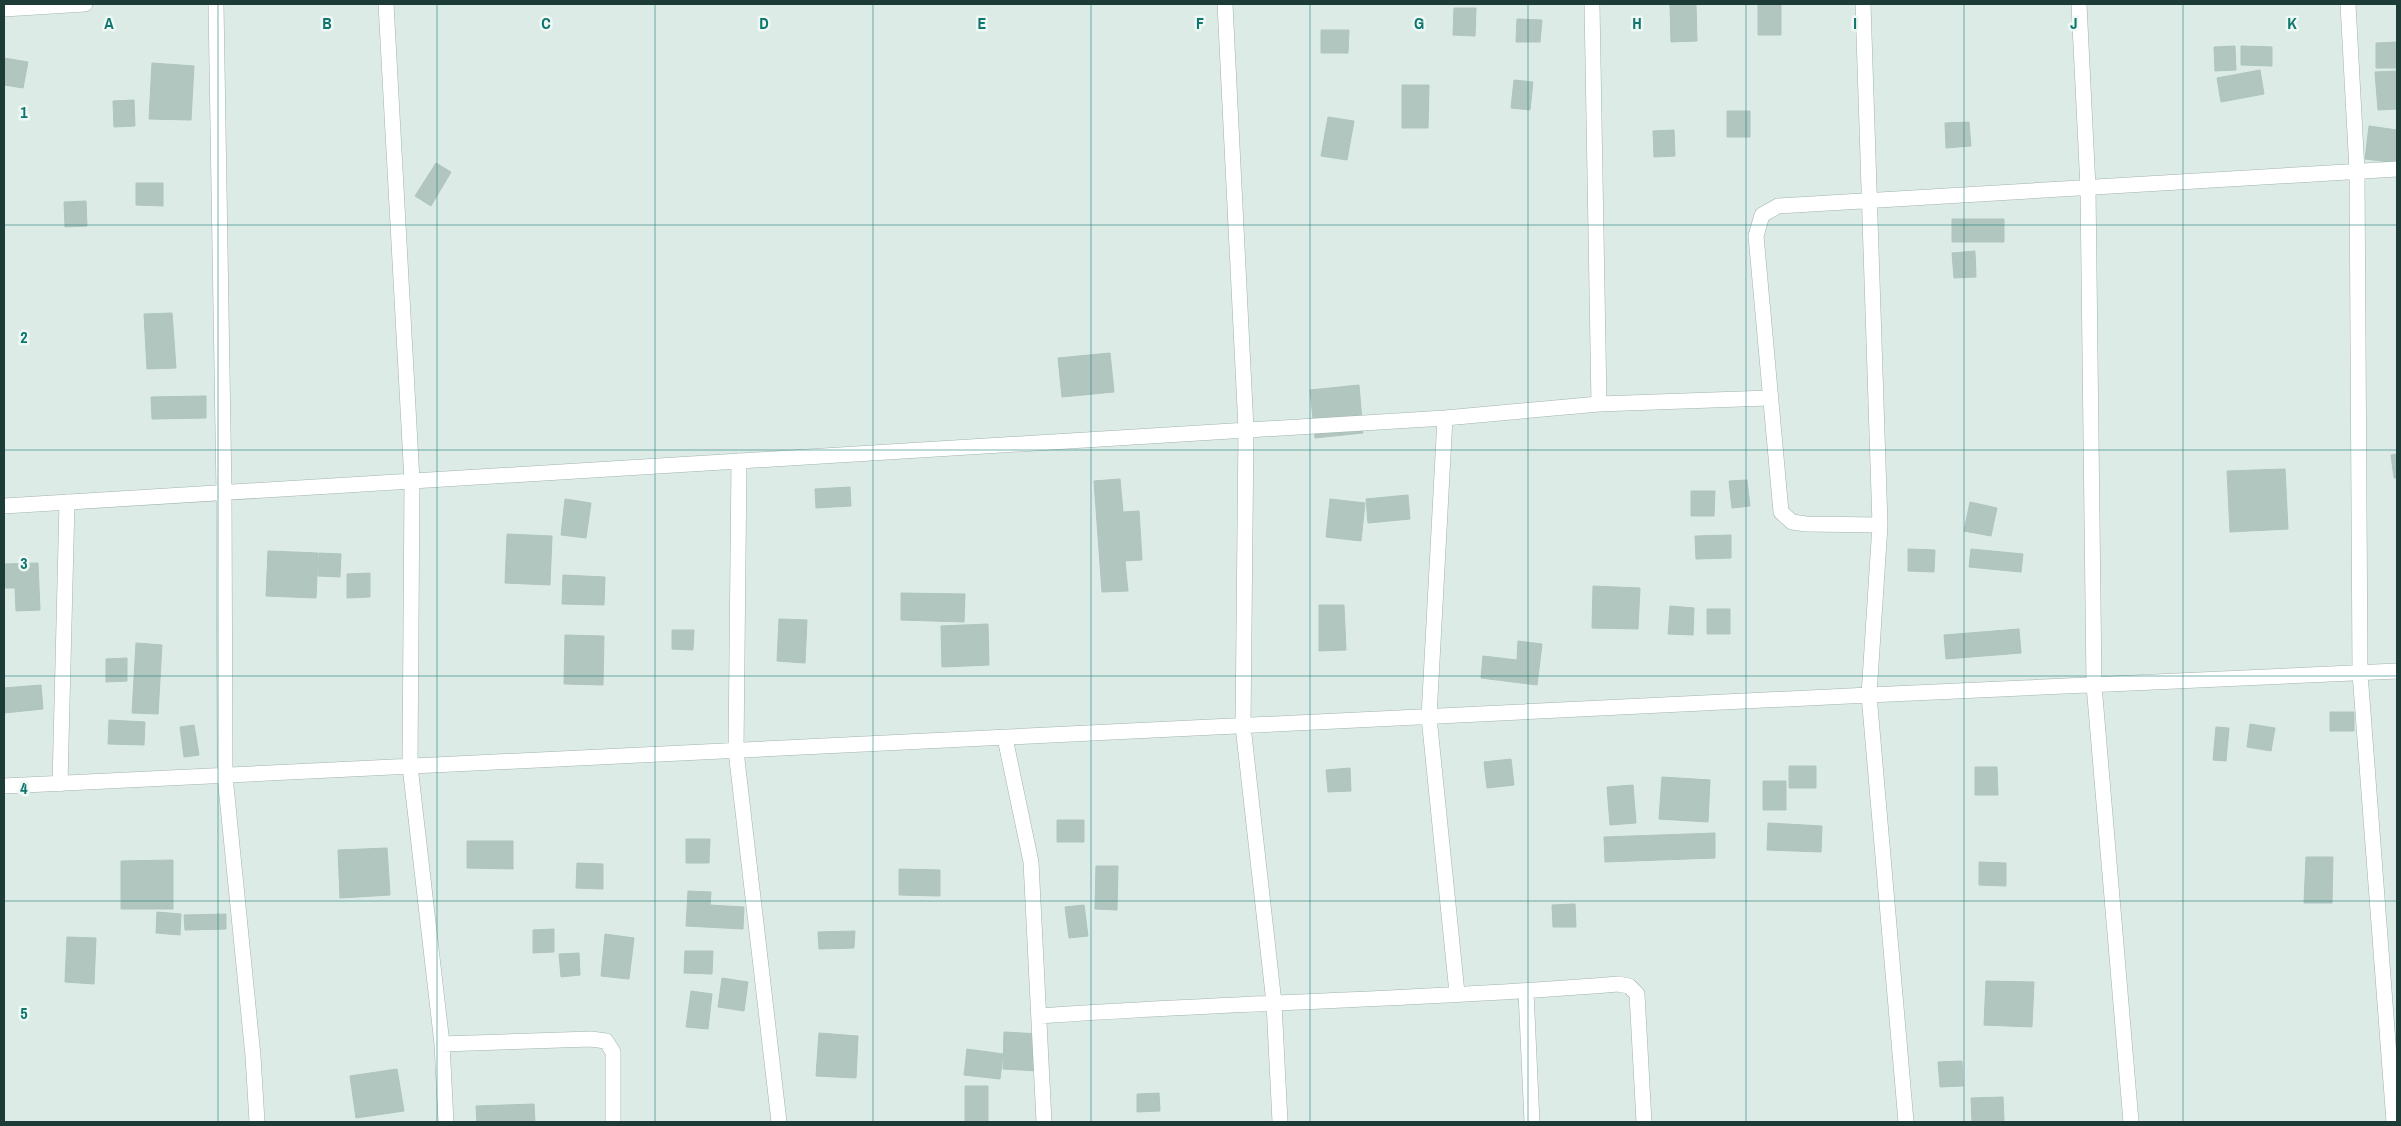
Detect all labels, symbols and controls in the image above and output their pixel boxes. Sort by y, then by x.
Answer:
text: A [104,12,114,34]
text: B [322,12,332,34]
text: C [541,12,551,34]
text: D [759,12,769,34]
text: E [978,12,987,34]
text: F [1196,12,1204,34]
text: G [1414,12,1424,34]
text: H [1632,12,1642,34]
text: I [1853,12,1857,34]
text: J [2070,12,2078,34]
text: K [2287,12,2297,34]
text: 1 [20,101,28,123]
text: 2 [20,326,28,348]
text: 3 [20,552,28,574]
text: 4 [20,777,28,799]
text: 5 [20,1002,28,1024]

